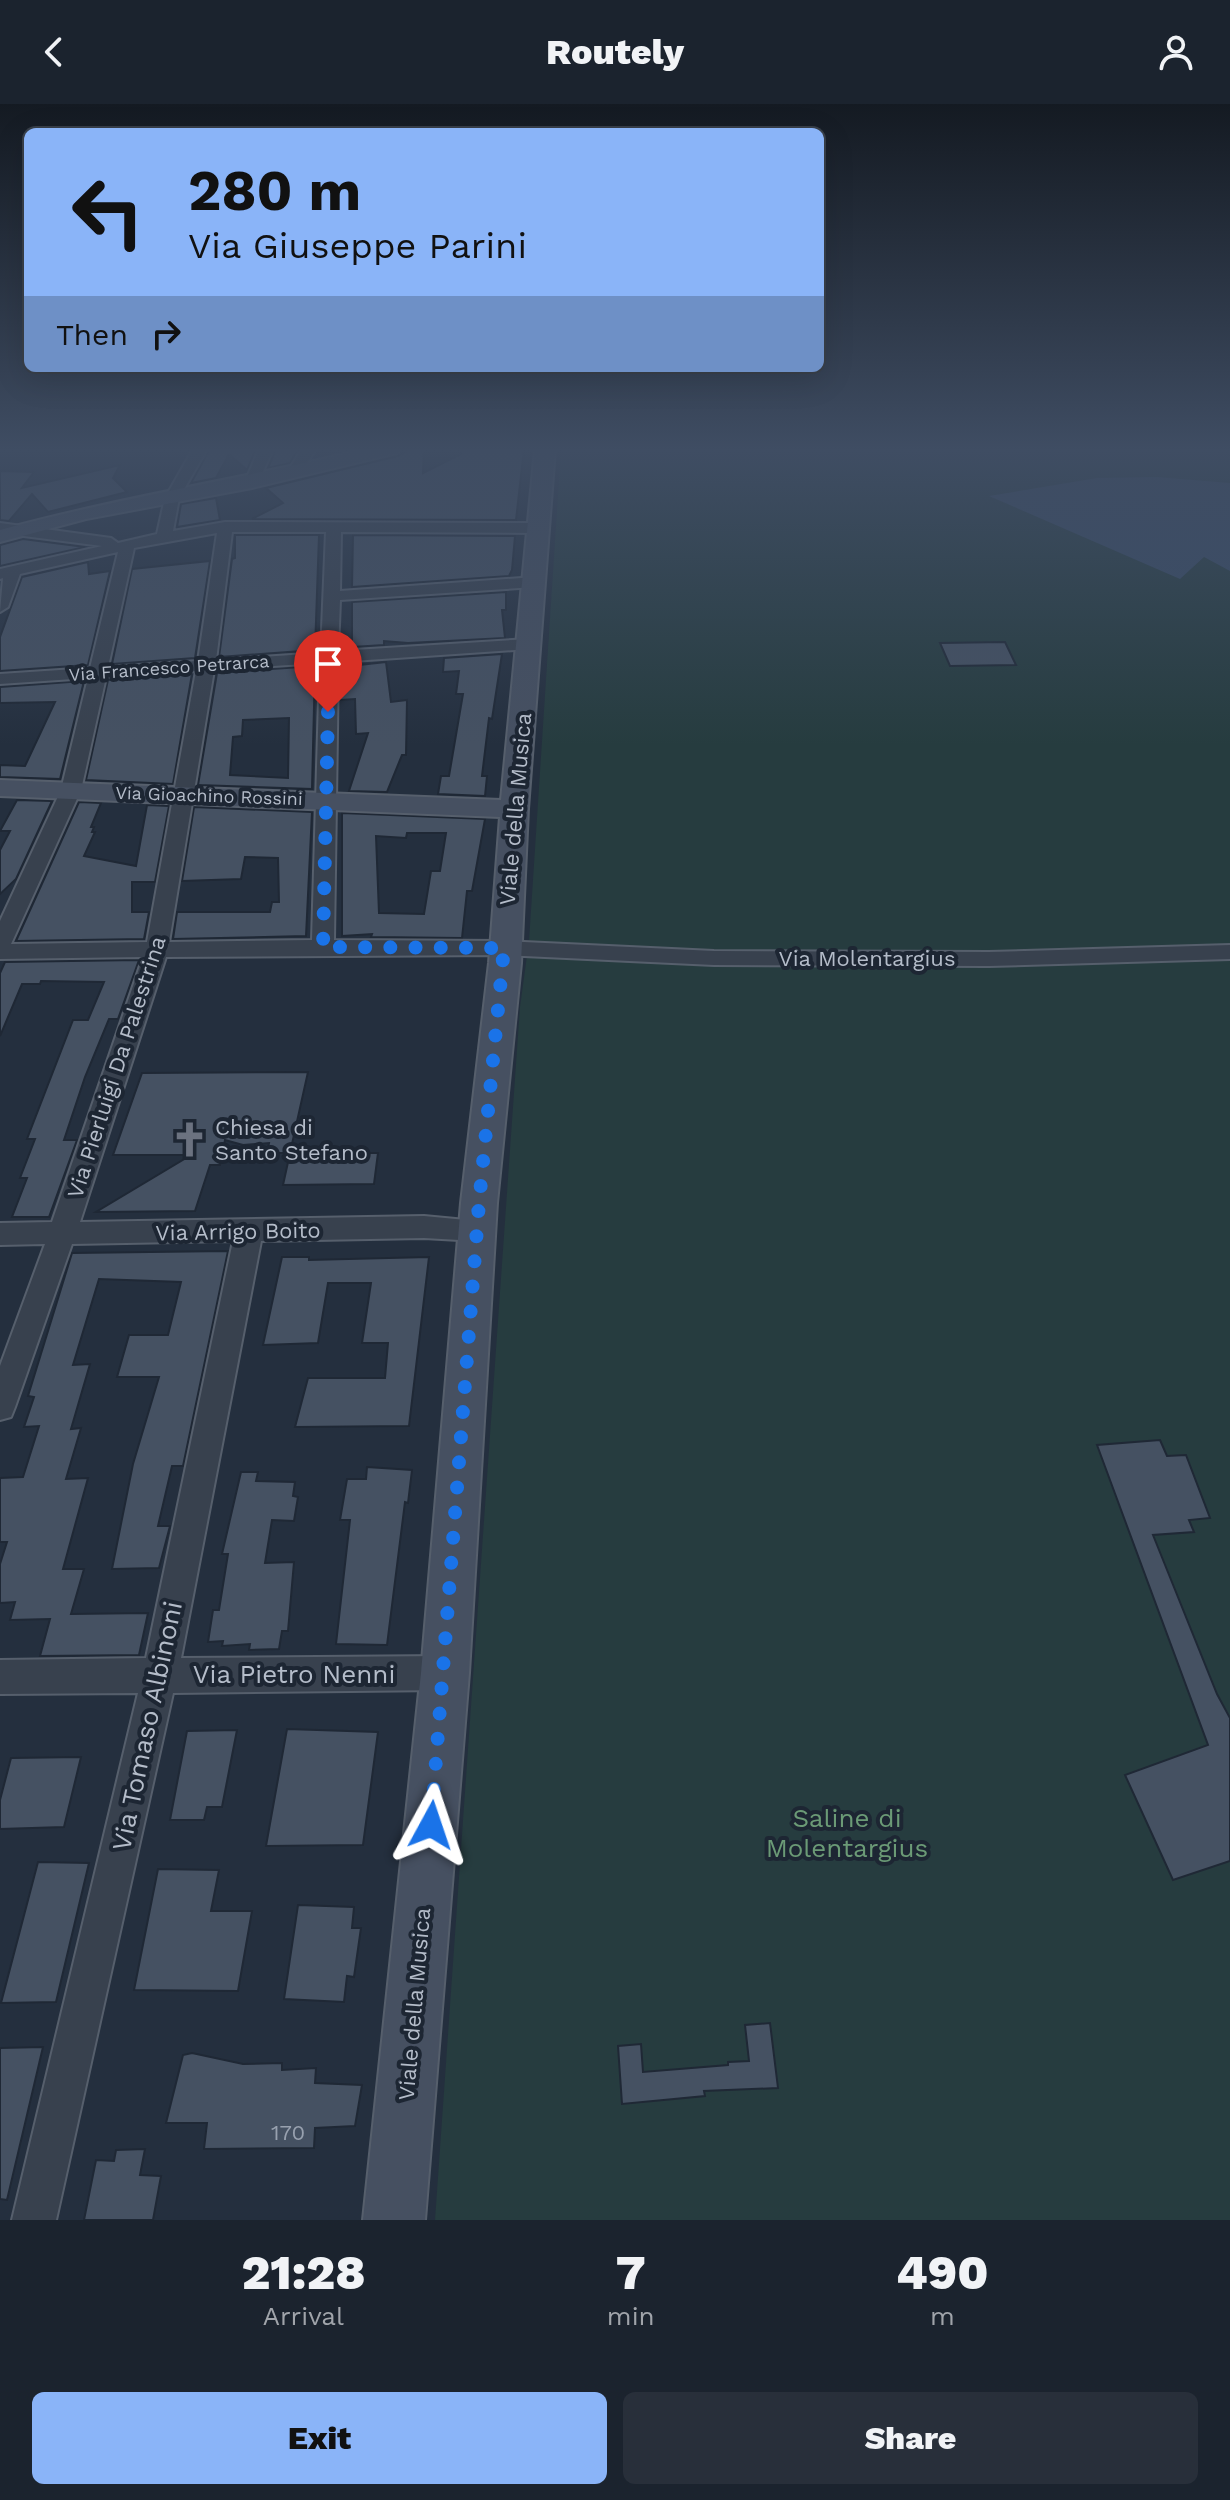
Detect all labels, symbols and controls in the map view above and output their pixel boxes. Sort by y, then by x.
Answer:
icon: back [32,30,76,74]
icon: person [1154,30,1198,74]
text: Routely [546,31,684,73]
text: 280 m [188,158,361,224]
icon: left [56,160,160,264]
text: Via Giuseppe Parini [188,225,527,267]
icon: right [144,312,188,356]
text: Then [56,317,128,352]
pin [294,630,362,712]
icon: arrive [306,642,350,686]
street label: Via Francesco Petrarca [68,650,270,685]
street label: Viale della Musica [495,712,536,906]
street label: Via Gioachino Rossini [115,782,303,809]
street label: Via Pierluigi Da Palestrina [62,933,171,1201]
street label: Via Molentargius [778,946,956,971]
place label: Chiesa di Santo Stefano [215,1115,368,1165]
church icon: Chiesa di Santo Stefano [170,1121,208,1159]
street label: Via Arrigo Boito [155,1218,321,1245]
street label: Via Tomaso Albinoni [106,1599,188,1853]
street label: Via Pietro Nenni [193,1659,395,1689]
position arrow [389,1783,473,1867]
park label: Saline di Molentargius [766,1803,928,1863]
street label: Viale della Musica [394,1907,435,2101]
house number: 170 [271,2120,305,2145]
text: 21:28 [241,2244,365,2301]
text: 7 [616,2244,646,2301]
text: 490 [896,2244,989,2301]
text: Arrival [263,2301,344,2331]
text: min [607,2301,655,2331]
text: m [930,2301,955,2331]
button: Exit [32,2392,607,2484]
button: Share [623,2392,1198,2484]

